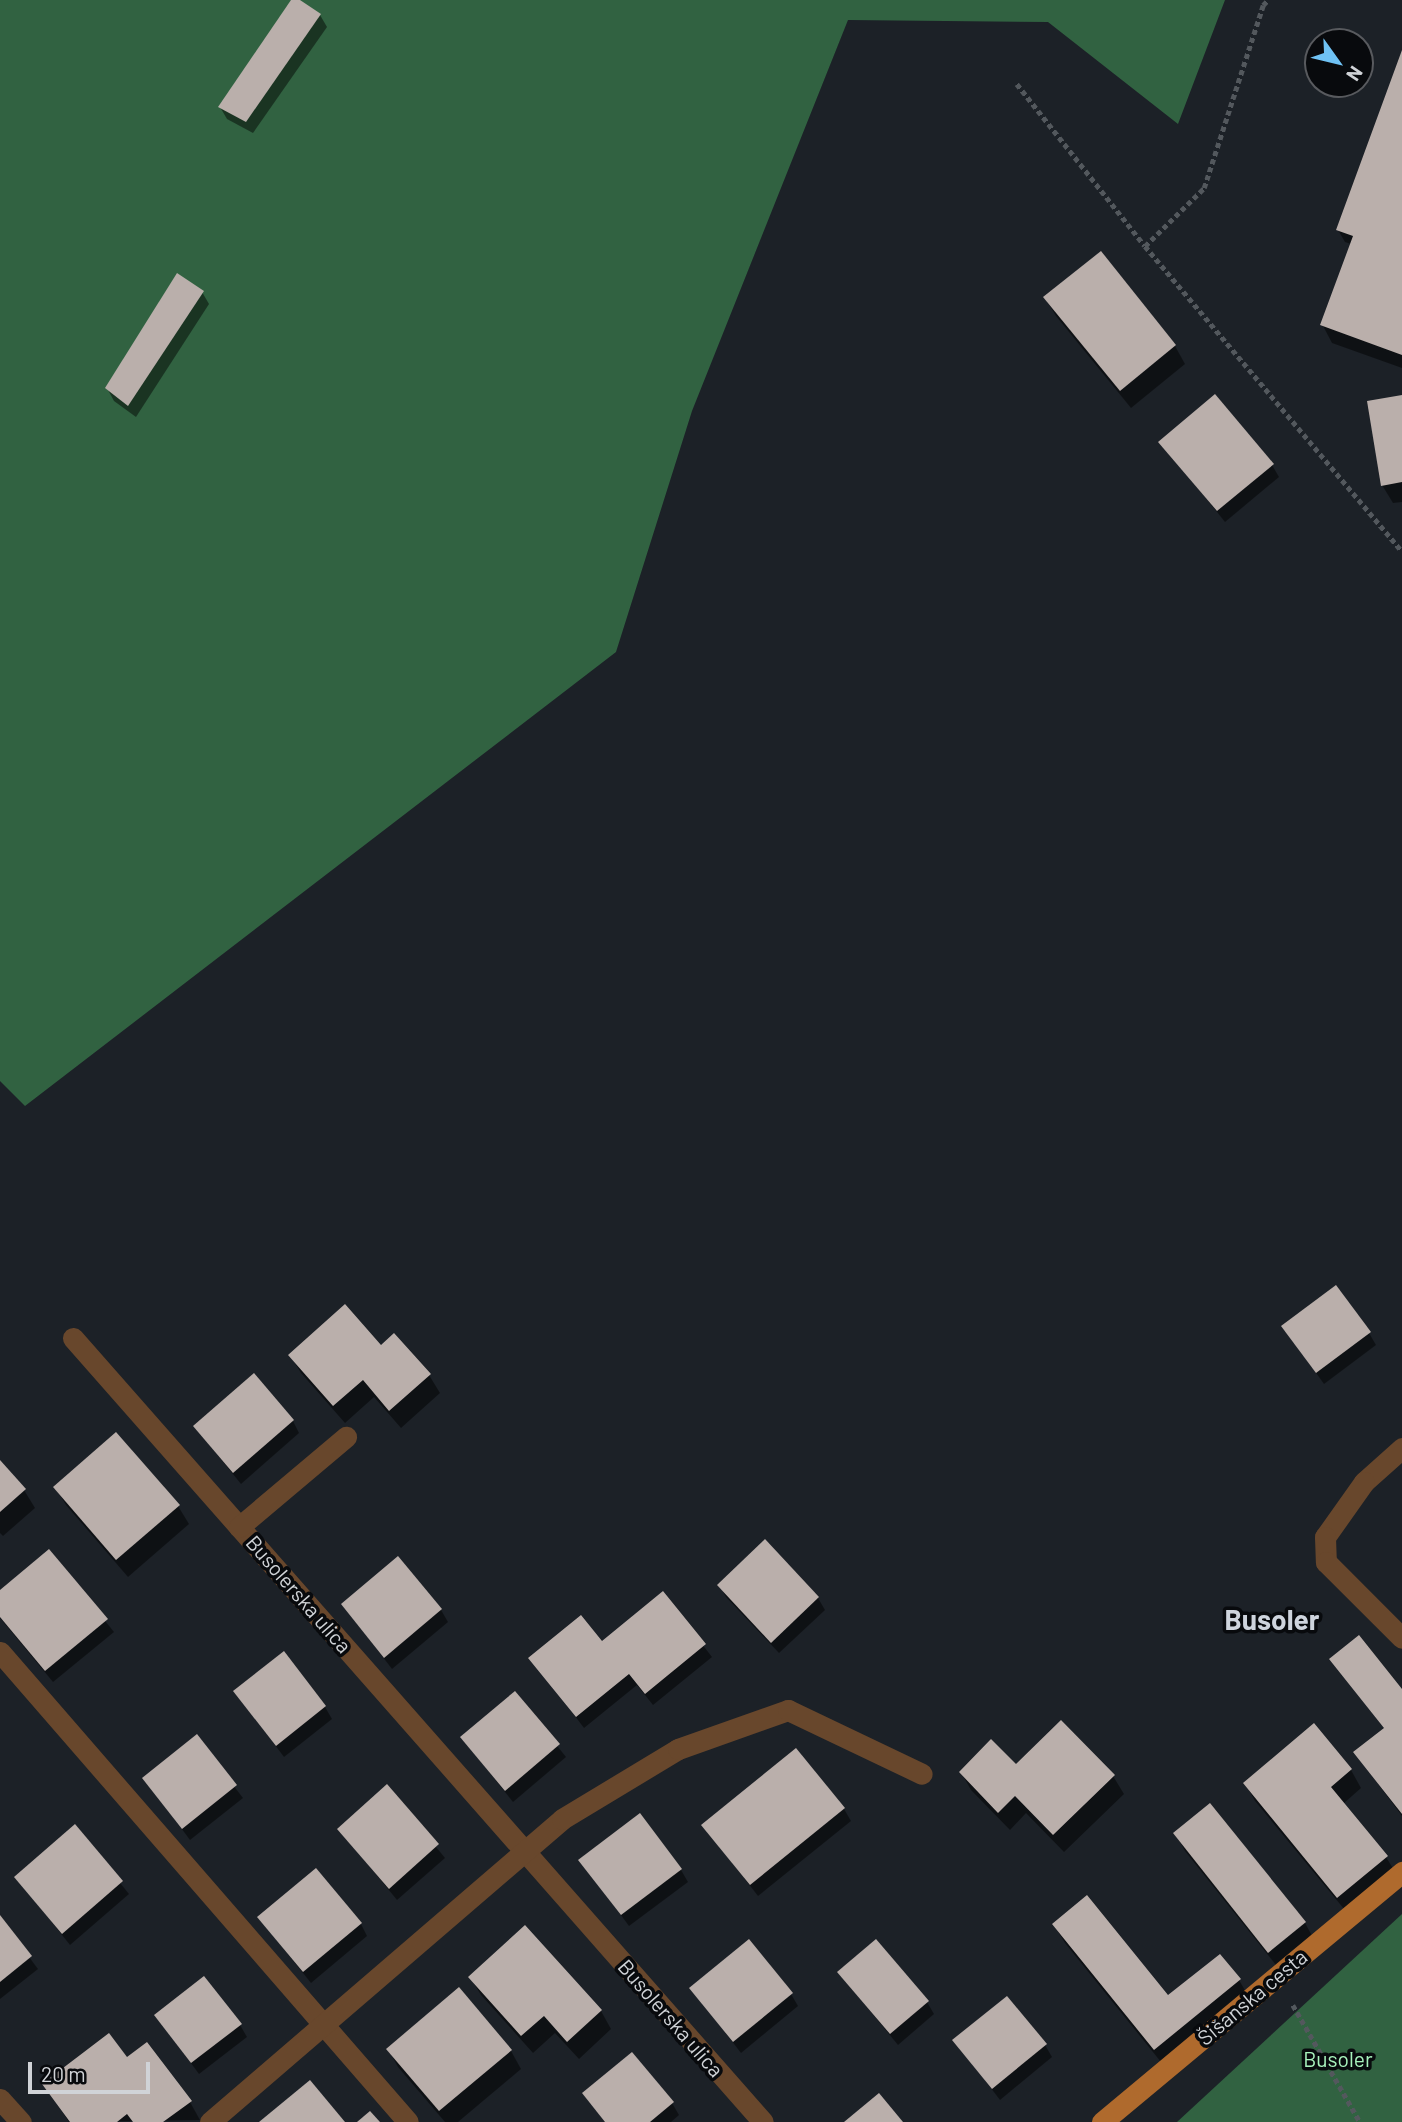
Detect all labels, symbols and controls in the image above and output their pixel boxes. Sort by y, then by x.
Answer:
north arrow [1304,28,1374,98]
text: N [1342,62,1368,86]
street label: Busolerska ulica [241,1530,357,1658]
district label: Busoler [1225,1602,1319,1636]
street label: Šišanska cesta [1192,1944,1312,2050]
street label: Busolerska ulica [613,1954,729,2082]
park label: Busoler [1303,2046,1373,2072]
scale bar [32,2048,154,2092]
text: 20 m [41,2061,86,2086]

